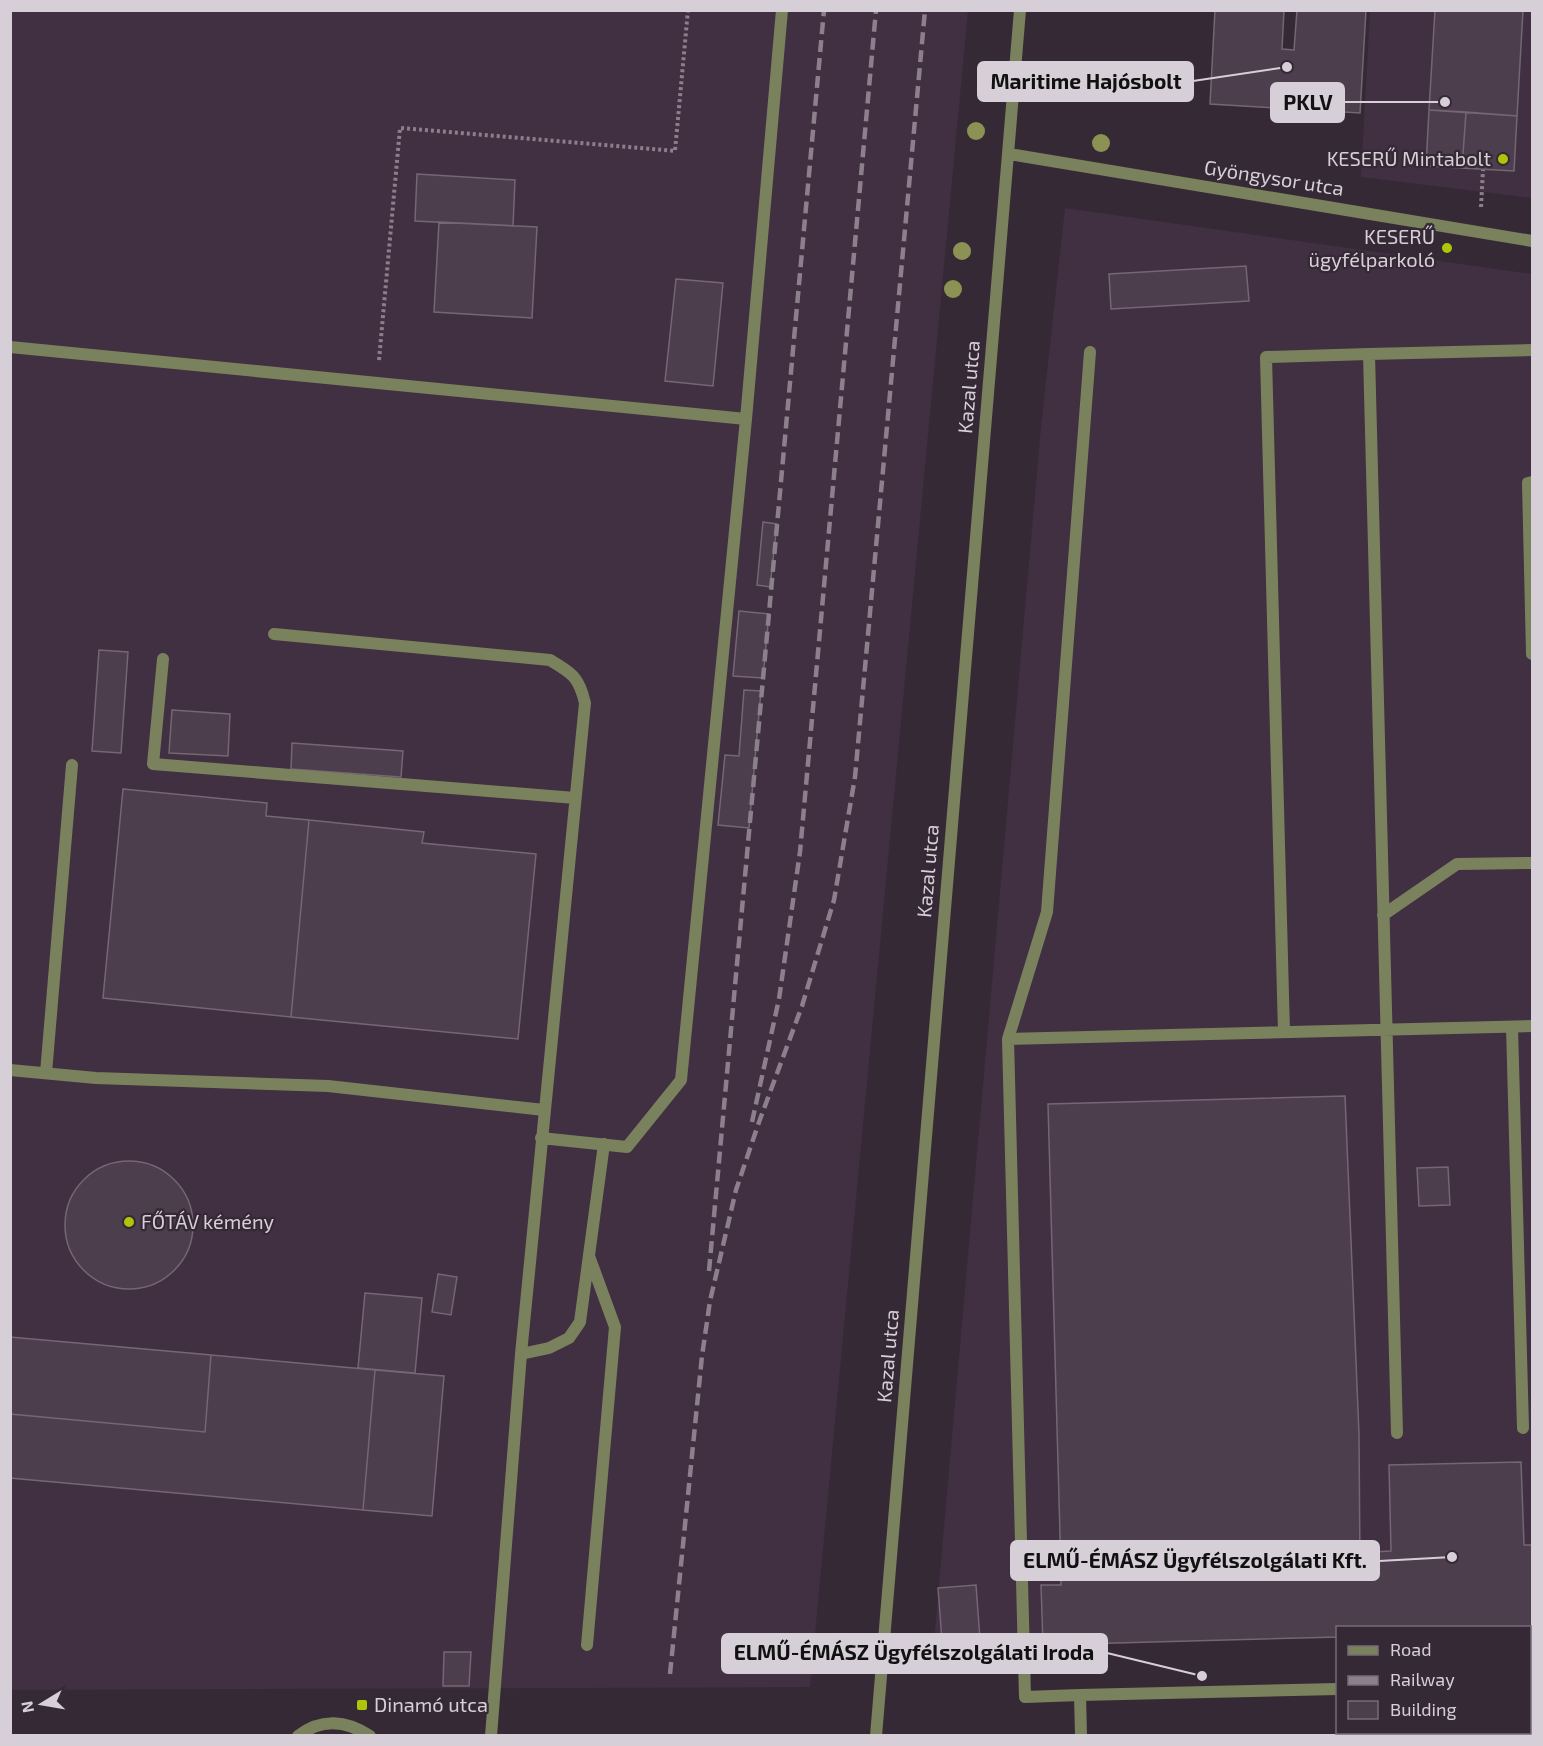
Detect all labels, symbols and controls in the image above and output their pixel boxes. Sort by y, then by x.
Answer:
callout: Maritime Hajósbolt [978,62,1193,101]
text: Maritime Hajósbolt [990,68,1182,93]
callout: PKLV [1271,83,1344,122]
text: PKLV [1283,89,1333,114]
place label: KESERŰ Mintabolt [1327,146,1491,170]
marker: KESERŰ Mintabolt [1496,152,1510,166]
street label: Gyöngysor utca [1203,154,1346,200]
place label: KESERŰ ügyfélparkoló [1309,224,1435,271]
marker: KESERŰ ügyfélparkoló [1440,241,1454,255]
street label: Kazal utca [952,339,984,435]
street label: Kazal utca [911,823,943,919]
place label: FŐTÁV kémény [141,1209,275,1233]
marker: FŐTÁV kémény [122,1215,136,1229]
street label: Kazal utca [871,1308,903,1404]
callout: ELMŰ-ÉMÁSZ Ügyfélszolgálati Kft. [1011,1541,1379,1580]
text: ELMŰ-ÉMÁSZ Ügyfélszolgálati Kft. [1023,1547,1367,1573]
legend [1336,1626,1531,1734]
callout: ELMŰ-ÉMÁSZ Ügyfélszolgálati Iroda [722,1634,1107,1673]
text: Road [1390,1638,1431,1660]
text: ELMŰ-ÉMÁSZ Ügyfélszolgálati Iroda [734,1639,1094,1665]
text: Railway [1390,1668,1455,1690]
north arrow [12,1674,72,1734]
place label: Dinamó utca [374,1692,488,1716]
marker: Dinamó utca [355,1698,369,1712]
text: Building [1390,1698,1457,1720]
text: N [16,1699,37,1714]

